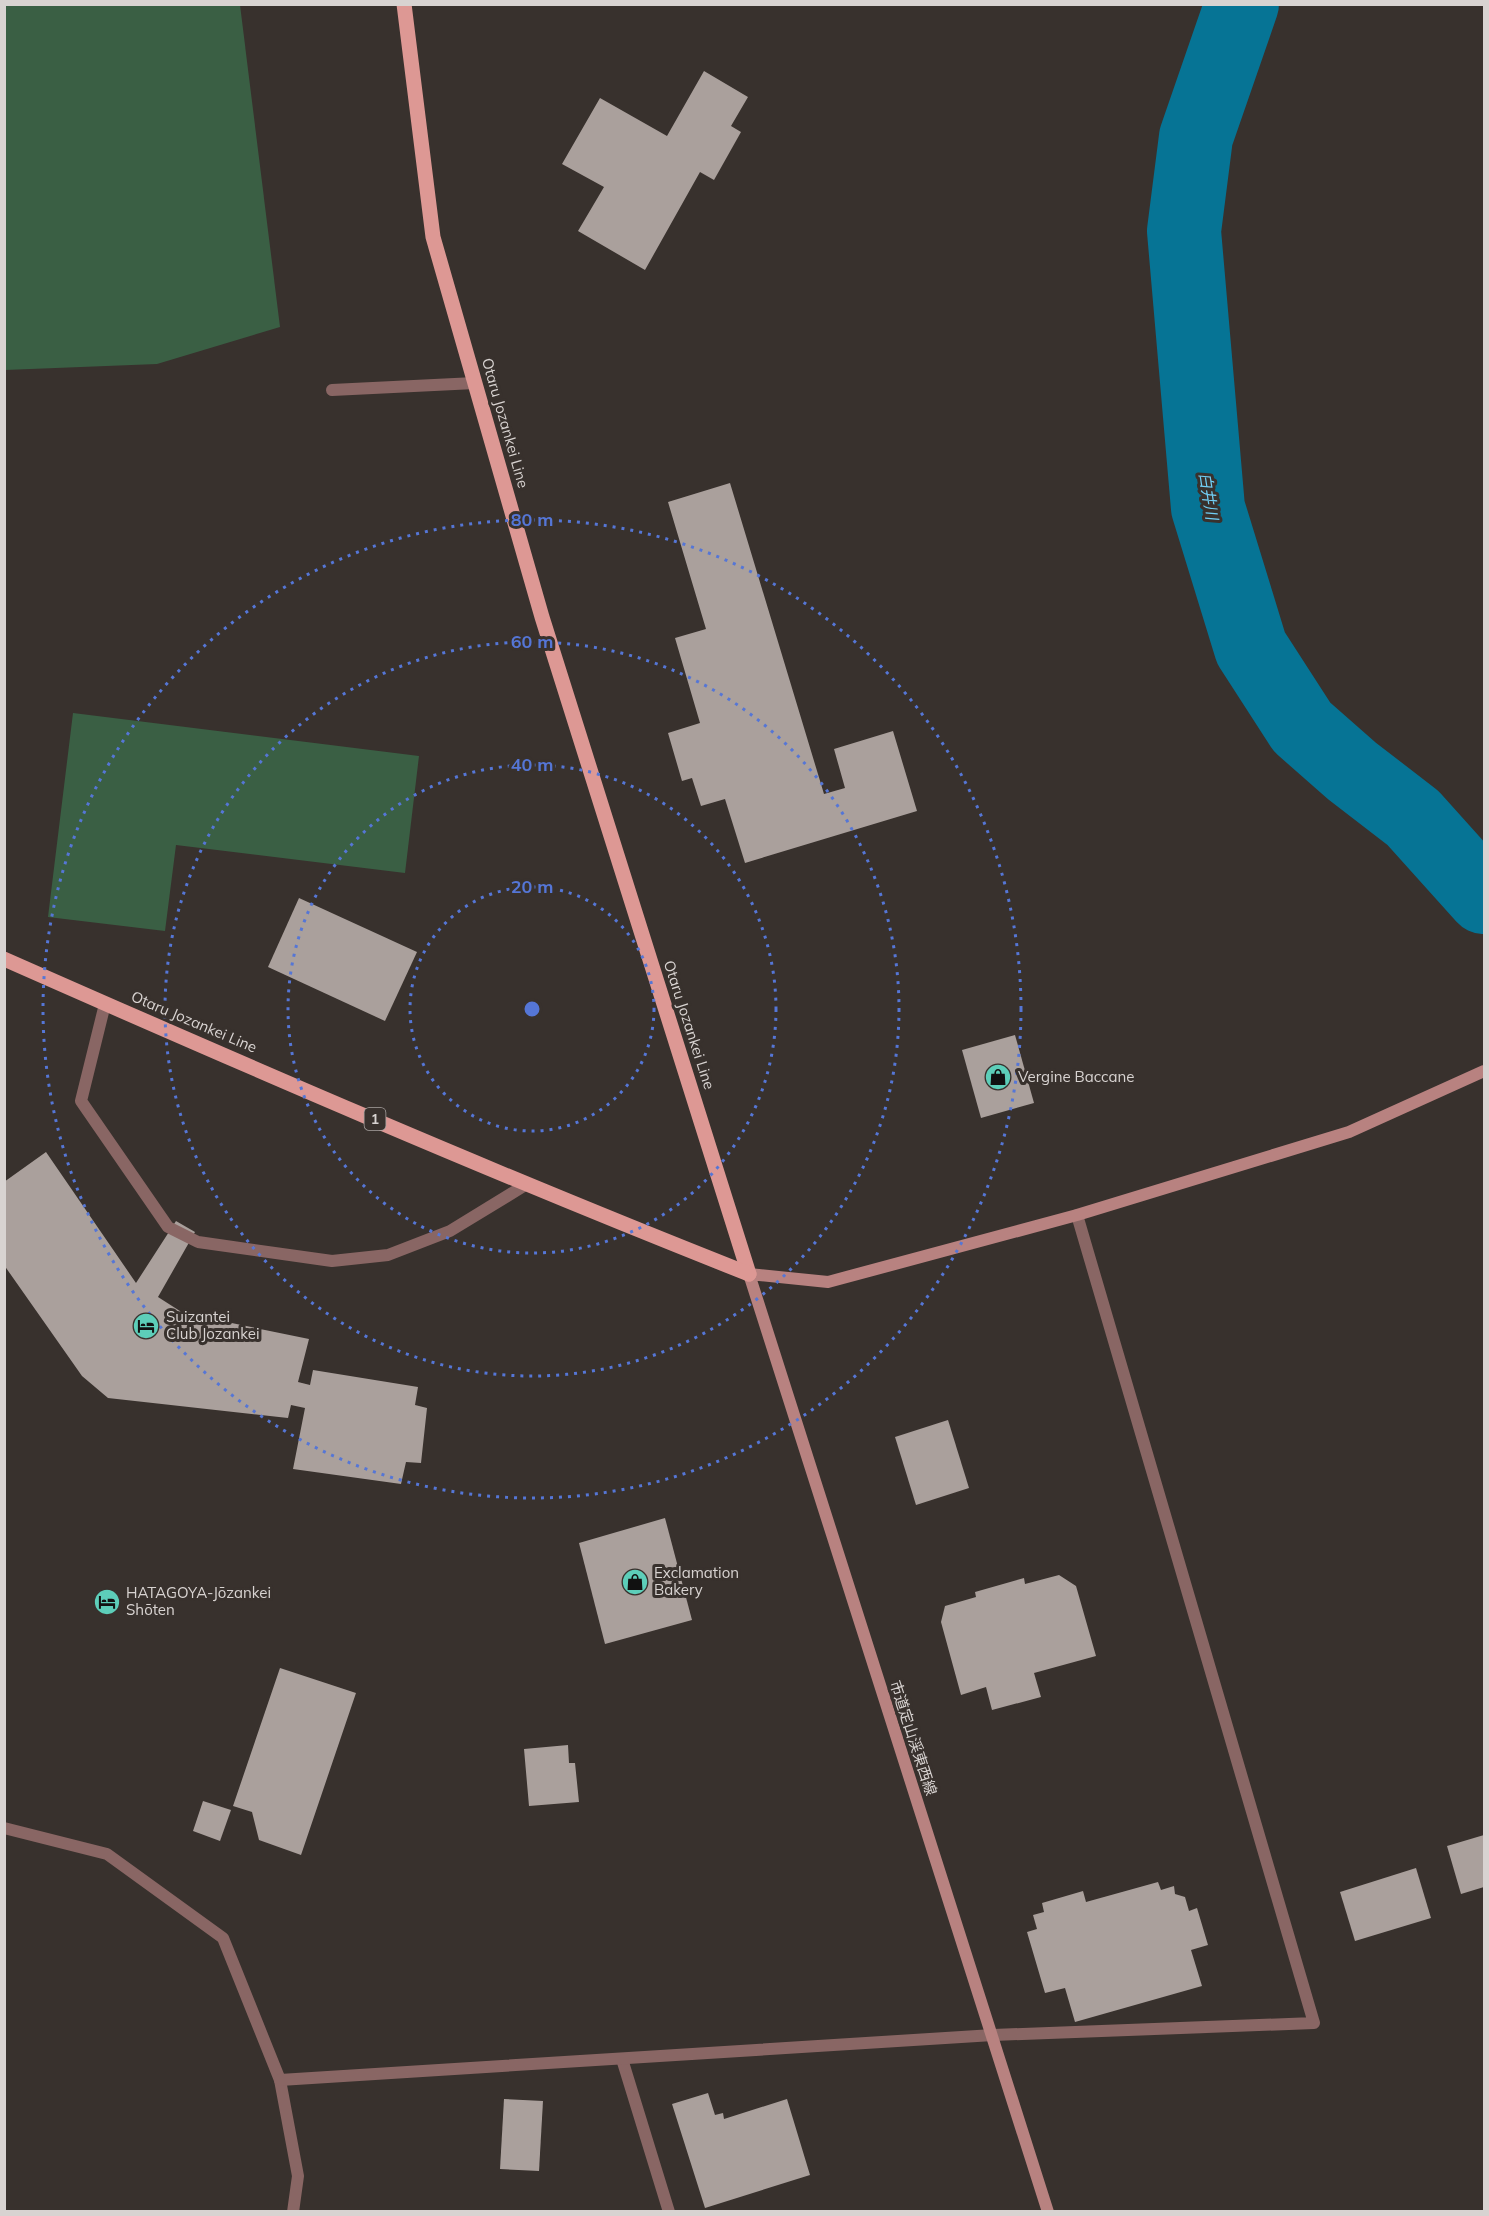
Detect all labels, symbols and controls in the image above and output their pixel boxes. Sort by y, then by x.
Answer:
street label: Otaru Jozankei Line [478,356,533,490]
water label: 白井川 [1195,471,1223,523]
text: 80 m [511,508,553,531]
text: 60 m [511,630,553,653]
text: 40 m [511,753,553,776]
text: 20 m [511,875,553,898]
street label: Otaru Jozankei Line [660,958,719,1092]
street label: Otaru Jozankei Line [129,986,260,1057]
centre of rings [522,999,542,1019]
shop icon: Vergine Baccane [983,1062,1013,1092]
place label: Vergine Baccane [1018,1067,1134,1086]
road number: 1 [364,1108,386,1130]
place label: Suizantei Club Jozankei [166,1307,260,1343]
hotel icon: Suizantei Club Jozankei [131,1311,161,1341]
place label: Exclamation Bakery [654,1563,739,1599]
shop icon: Exclamation Bakery [620,1567,650,1597]
place label: HATAGOYA-Jōzankei Shōten [126,1583,271,1619]
hotel icon: HATAGOYA-Jōzankei Shōten [92,1587,122,1617]
street label: 市道定山渓東西線 [886,1678,941,1798]

